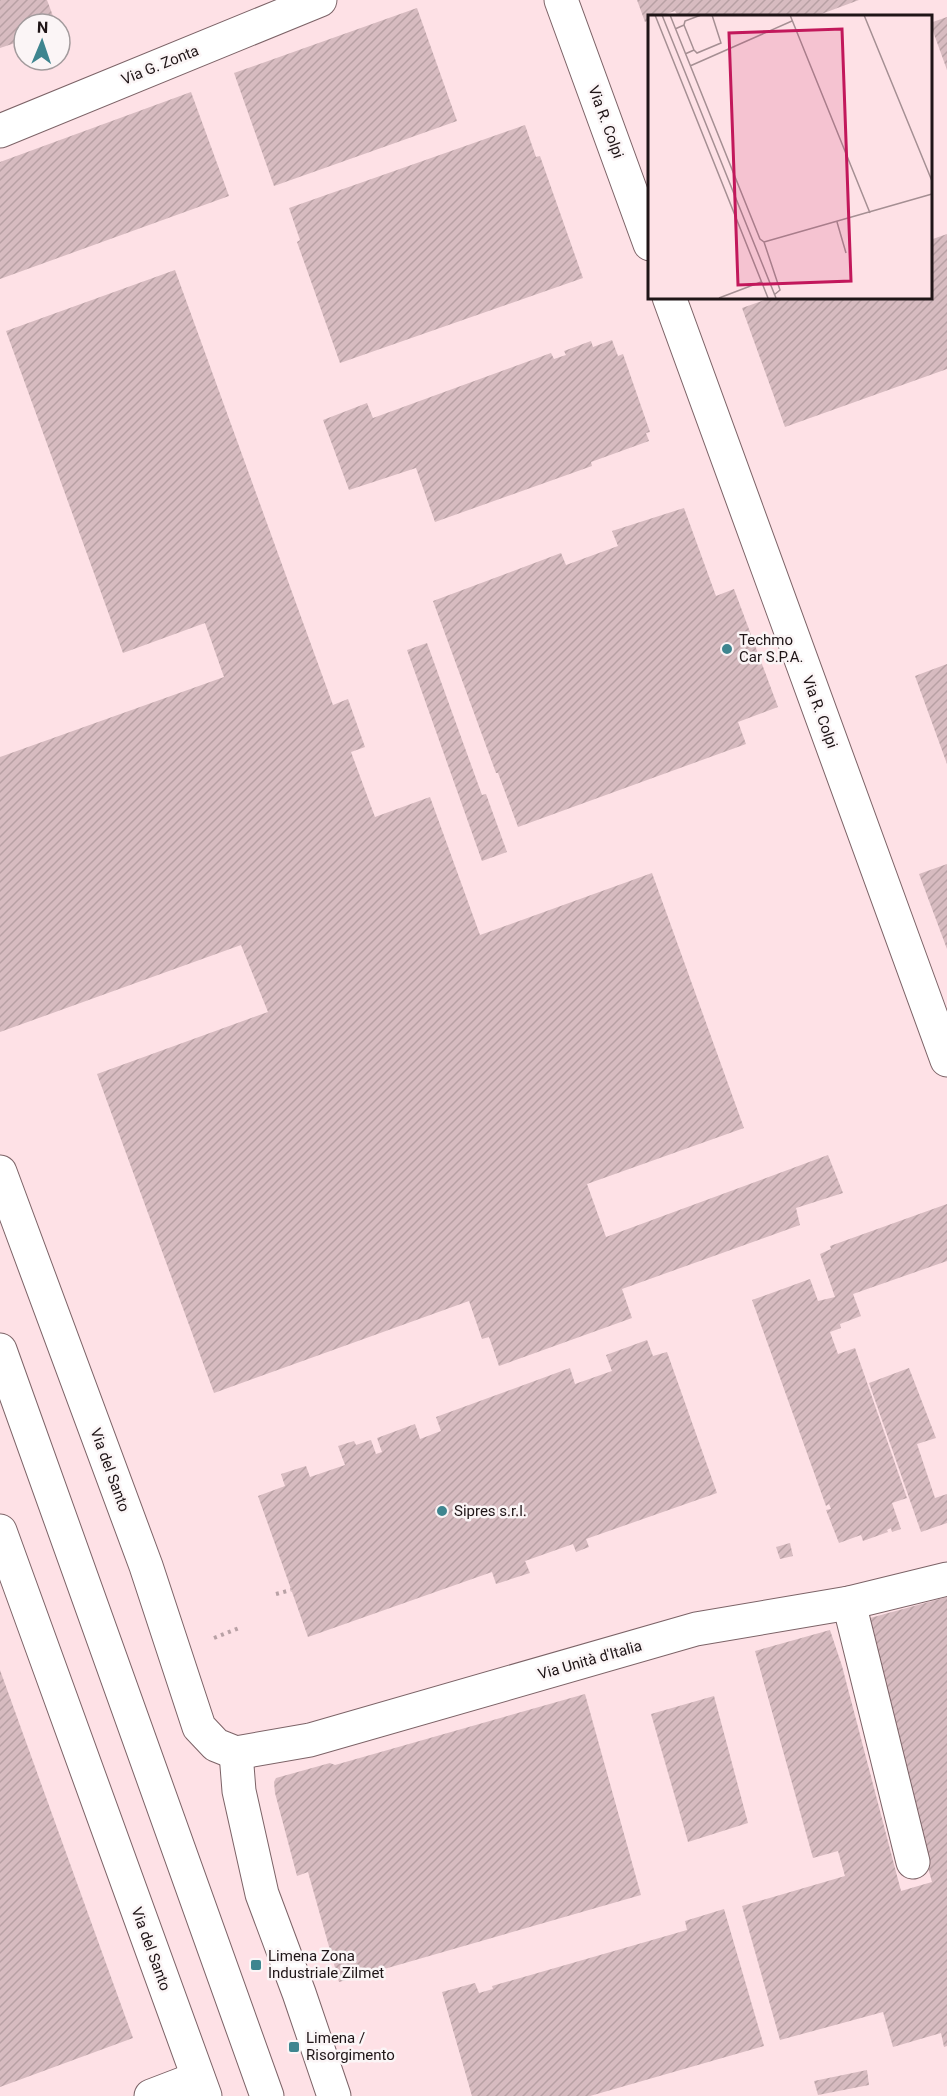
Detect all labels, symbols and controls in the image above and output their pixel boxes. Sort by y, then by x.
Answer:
north arrow [12,12,72,72]
inset map [648,15,932,298]
text: N [37,18,48,37]
street label: Via G. Zonta [119,41,201,89]
street label: Via R. Colpi [585,83,627,161]
place label: Techmo Car S.P.A. [739,631,803,666]
marker: Techmo Car S.P.A. [720,642,734,656]
street label: Via R. Colpi [799,673,841,751]
street label: Via del Santo [87,1426,133,1514]
place label: Sipres s.r.l. [454,1502,527,1520]
marker: Sipres s.r.l. [435,1504,449,1518]
street label: Via Unità d'Italia [536,1637,644,1683]
street label: Via del Santo [128,1905,174,1993]
place label: Limena Zona Industriale Zilmet [268,1947,384,1982]
marker: Limena Zona Industriale Zilmet [249,1958,263,1972]
place label: Limena / Risorgimento [306,2029,395,2064]
marker: Limena / Risorgimento [287,2040,301,2054]

